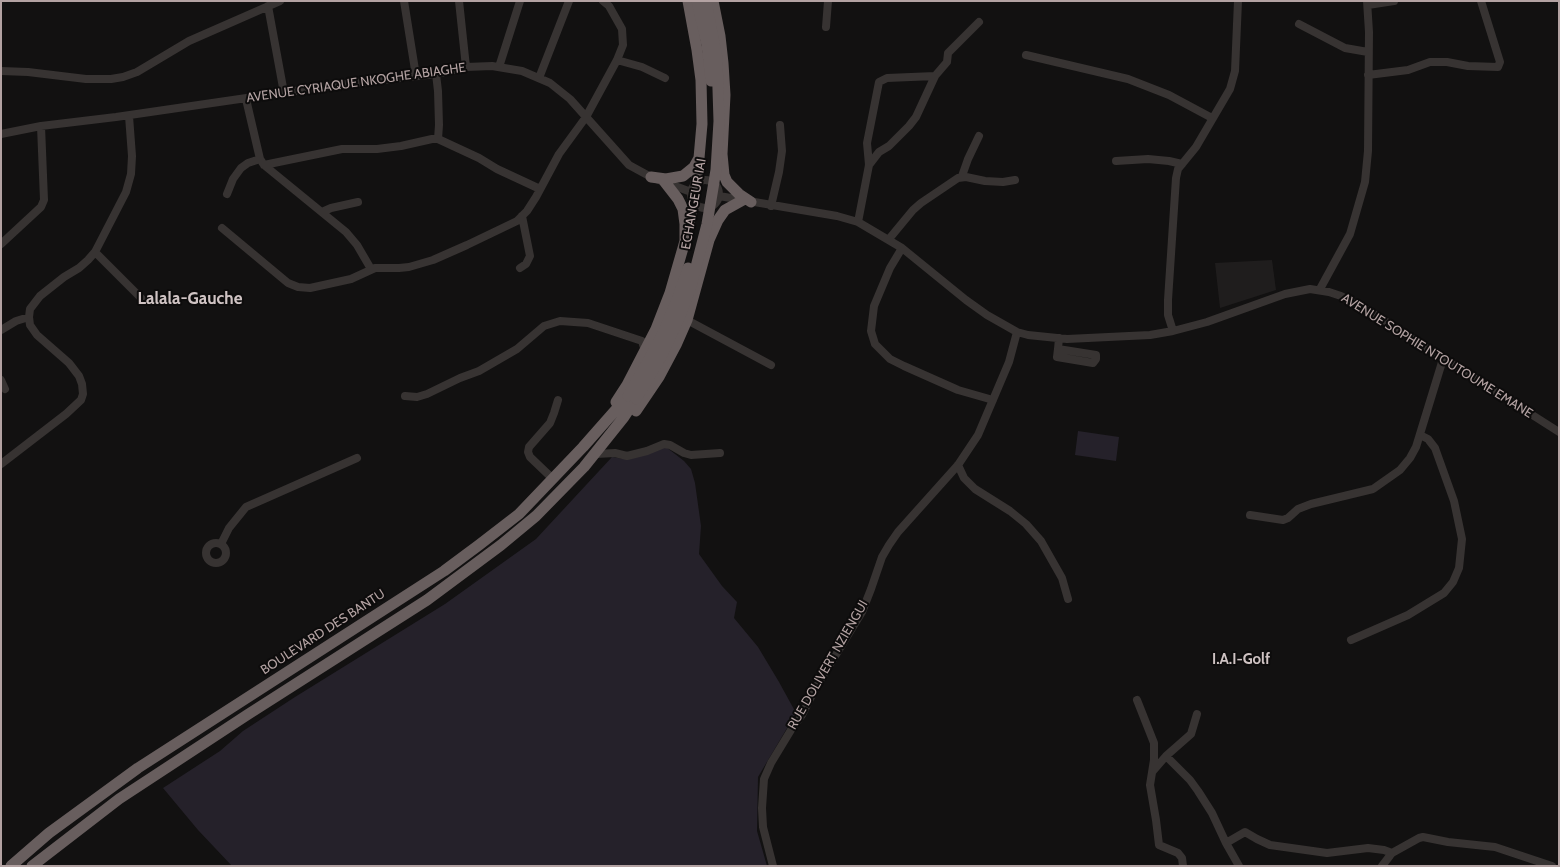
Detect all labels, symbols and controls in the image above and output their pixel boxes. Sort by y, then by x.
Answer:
street label: AVENUE CYRIAQUE NKOGHE ABIAGHE [245,60,467,106]
street label: ECHANGEUR IAI [678,157,710,251]
district label: Lalala-Gauche [138,289,242,309]
street label: AVENUE SOPHIE NTOUTOUME EMANE [1338,290,1536,422]
street label: BOULEVARD DES BANTU [258,586,388,678]
street label: RUE DOLIVERT NZIENGUI [785,598,871,732]
district label: I.A.I-Golf [1212,651,1270,669]

